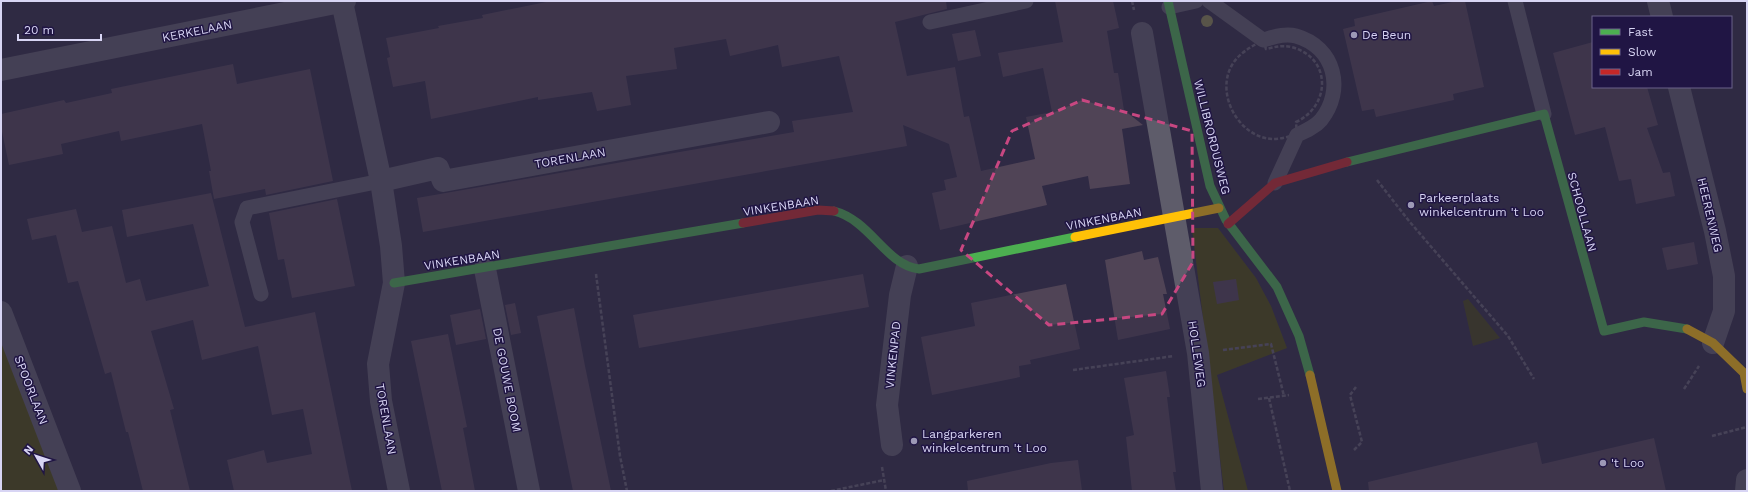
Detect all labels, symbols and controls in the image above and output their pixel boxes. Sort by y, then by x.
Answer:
scale bar [18,16,101,42]
legend [1592,16,1732,88]
street label: KERKELAAN [161,17,233,45]
text: 20 m [24,23,54,37]
text: Fast [1628,25,1653,39]
place label: De Beun [1362,28,1411,42]
marker: De Beun [1349,30,1359,40]
text: Slow [1628,45,1656,59]
text: Jam [1628,65,1653,79]
street label: WILLIBRORDUSWEG [1191,78,1233,196]
street label: TORENLAAN [533,145,607,171]
street label: SCHOOLLAAN [1565,171,1599,253]
street label: HEERENWEG [1695,176,1725,254]
place label: Parkeerplaats winkelcentrum 't Loo [1419,191,1544,219]
street label: VINKENBAAN [742,193,820,219]
marker: Parkeerplaats winkelcentrum 't Loo [1406,200,1416,210]
street label: VINKENBAAN [1065,205,1143,233]
street label: VINKENBAAN [423,247,501,273]
street label: HOLLEWEG [1185,320,1209,388]
street label: VINKENPAD [882,321,904,389]
street label: DE GOUWE BOOM [490,327,524,433]
street label: SPOORLAAN [11,354,51,426]
street label: TORENLAAN [373,382,399,456]
place label: Langparkeren winkelcentrum 't Loo [922,427,1047,455]
north arrow [16,436,56,476]
marker: Langparkeren winkelcentrum 't Loo [909,436,919,446]
text: N [21,443,36,457]
place label: 't Loo [1611,456,1644,470]
marker: 't Loo [1598,458,1608,468]

